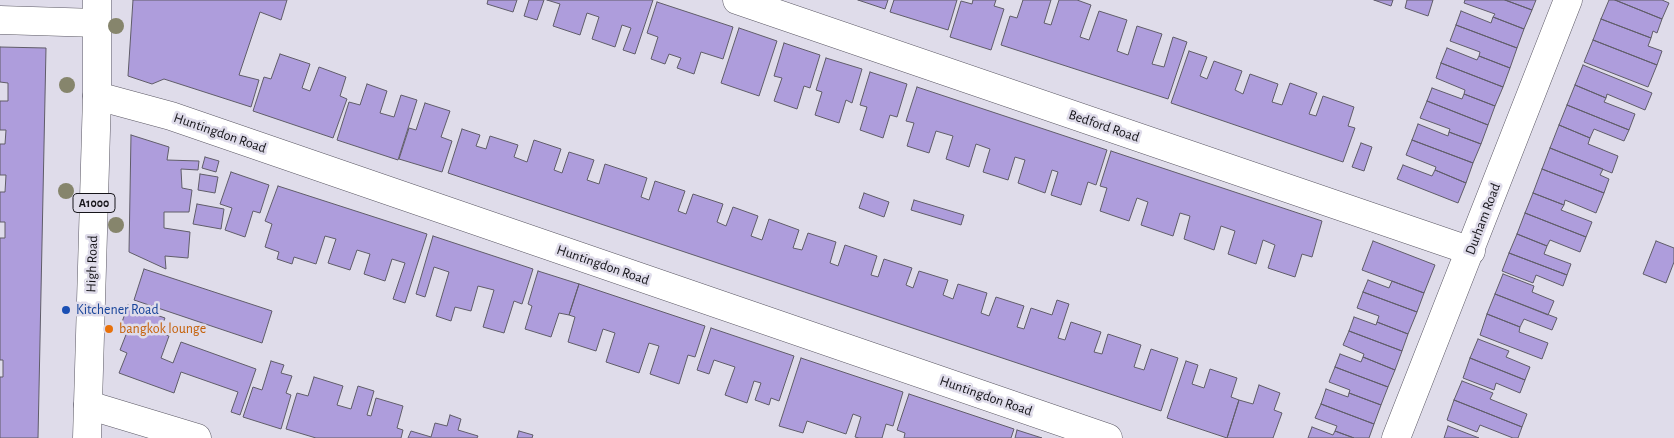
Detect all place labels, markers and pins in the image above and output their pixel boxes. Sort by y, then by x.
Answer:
place label: Kitchener Road [76,302,159,318]
marker: Kitchener Road [60,304,72,316]
place label: bangkok lounge [119,321,206,337]
marker: bangkok lounge [103,323,115,335]

